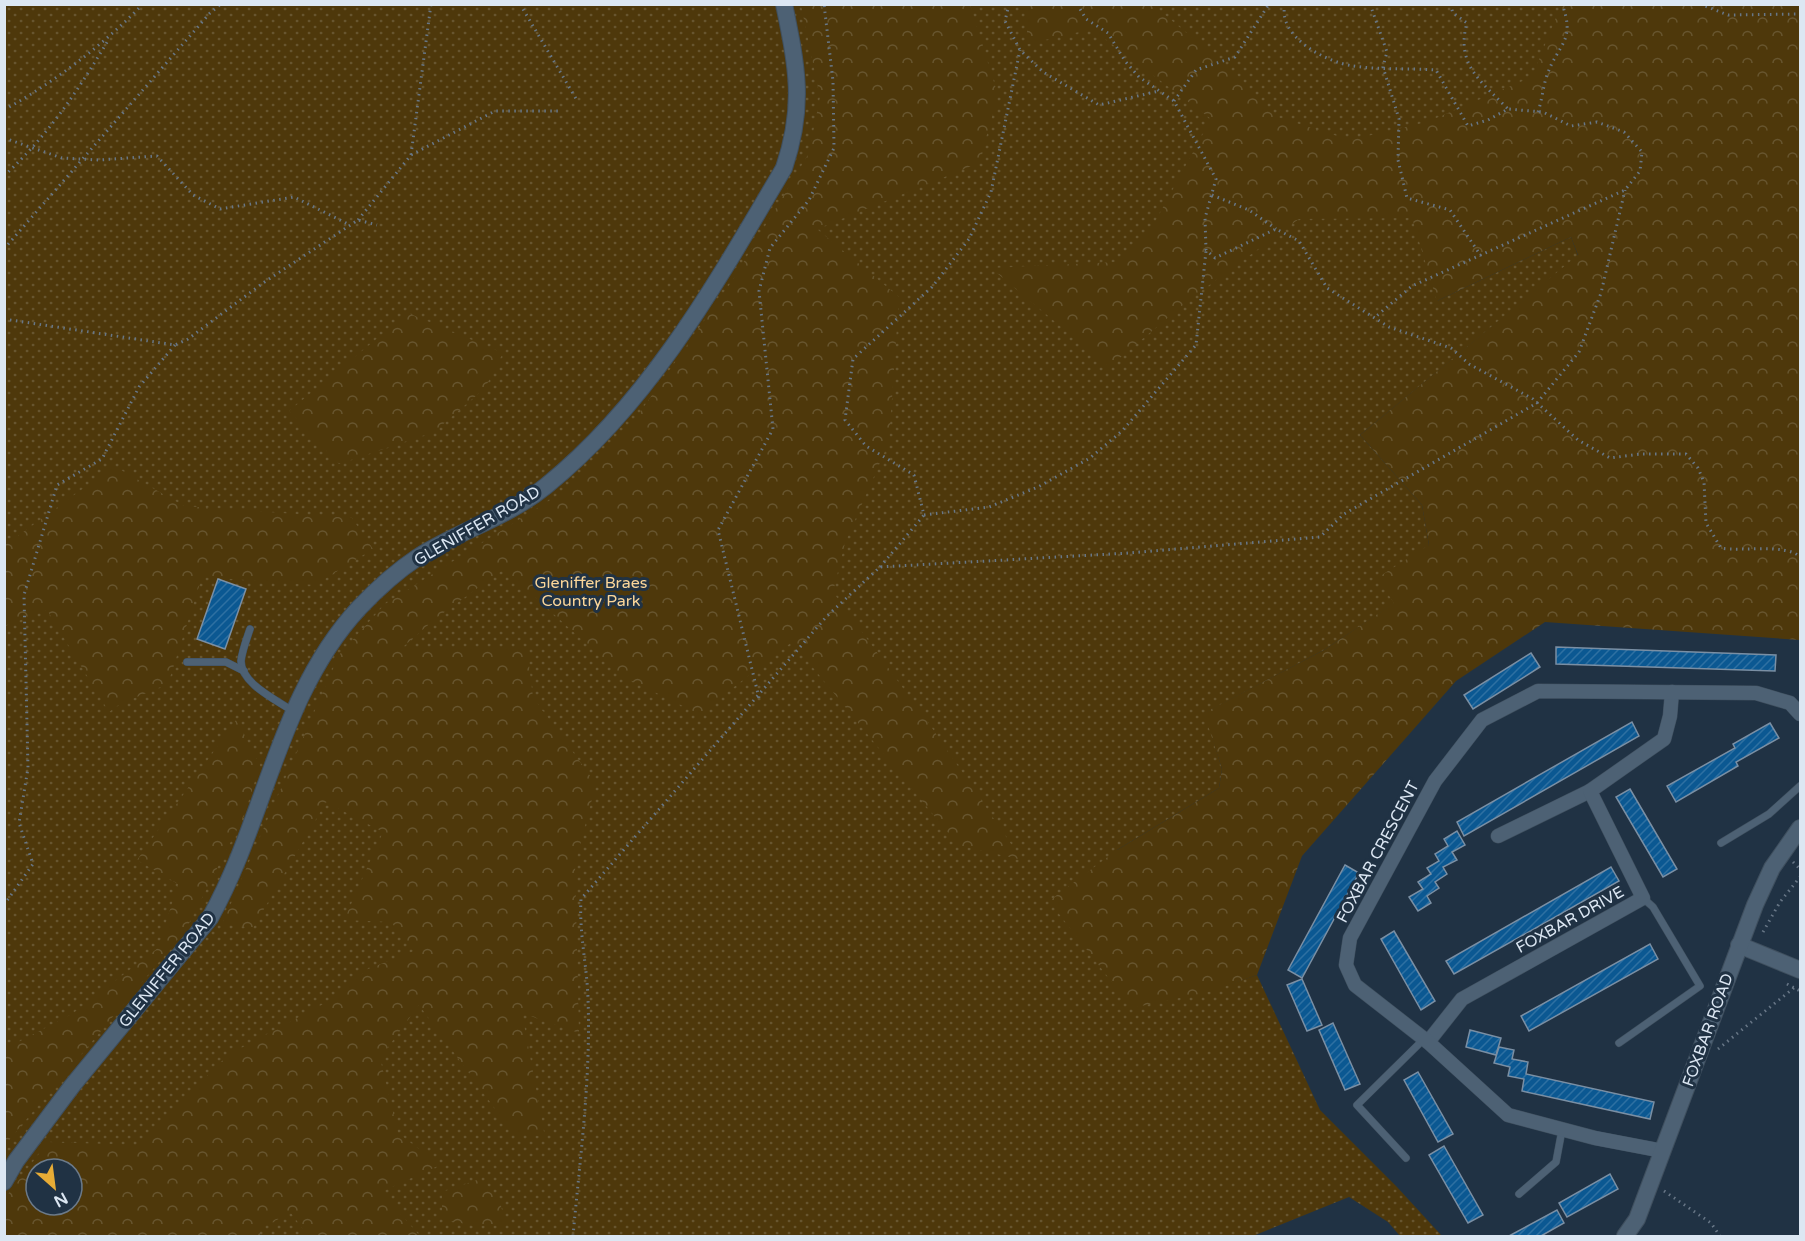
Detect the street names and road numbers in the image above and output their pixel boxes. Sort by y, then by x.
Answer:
street label: GLENIFFER ROAD [410,482,544,570]
street label: FOXBAR CRESCENT [1332,777,1424,926]
street label: FOXBAR DRIVE [1512,882,1628,958]
street label: GLENIFFER ROAD [114,908,220,1032]
street label: FOXBAR ROAD [1678,970,1738,1090]

